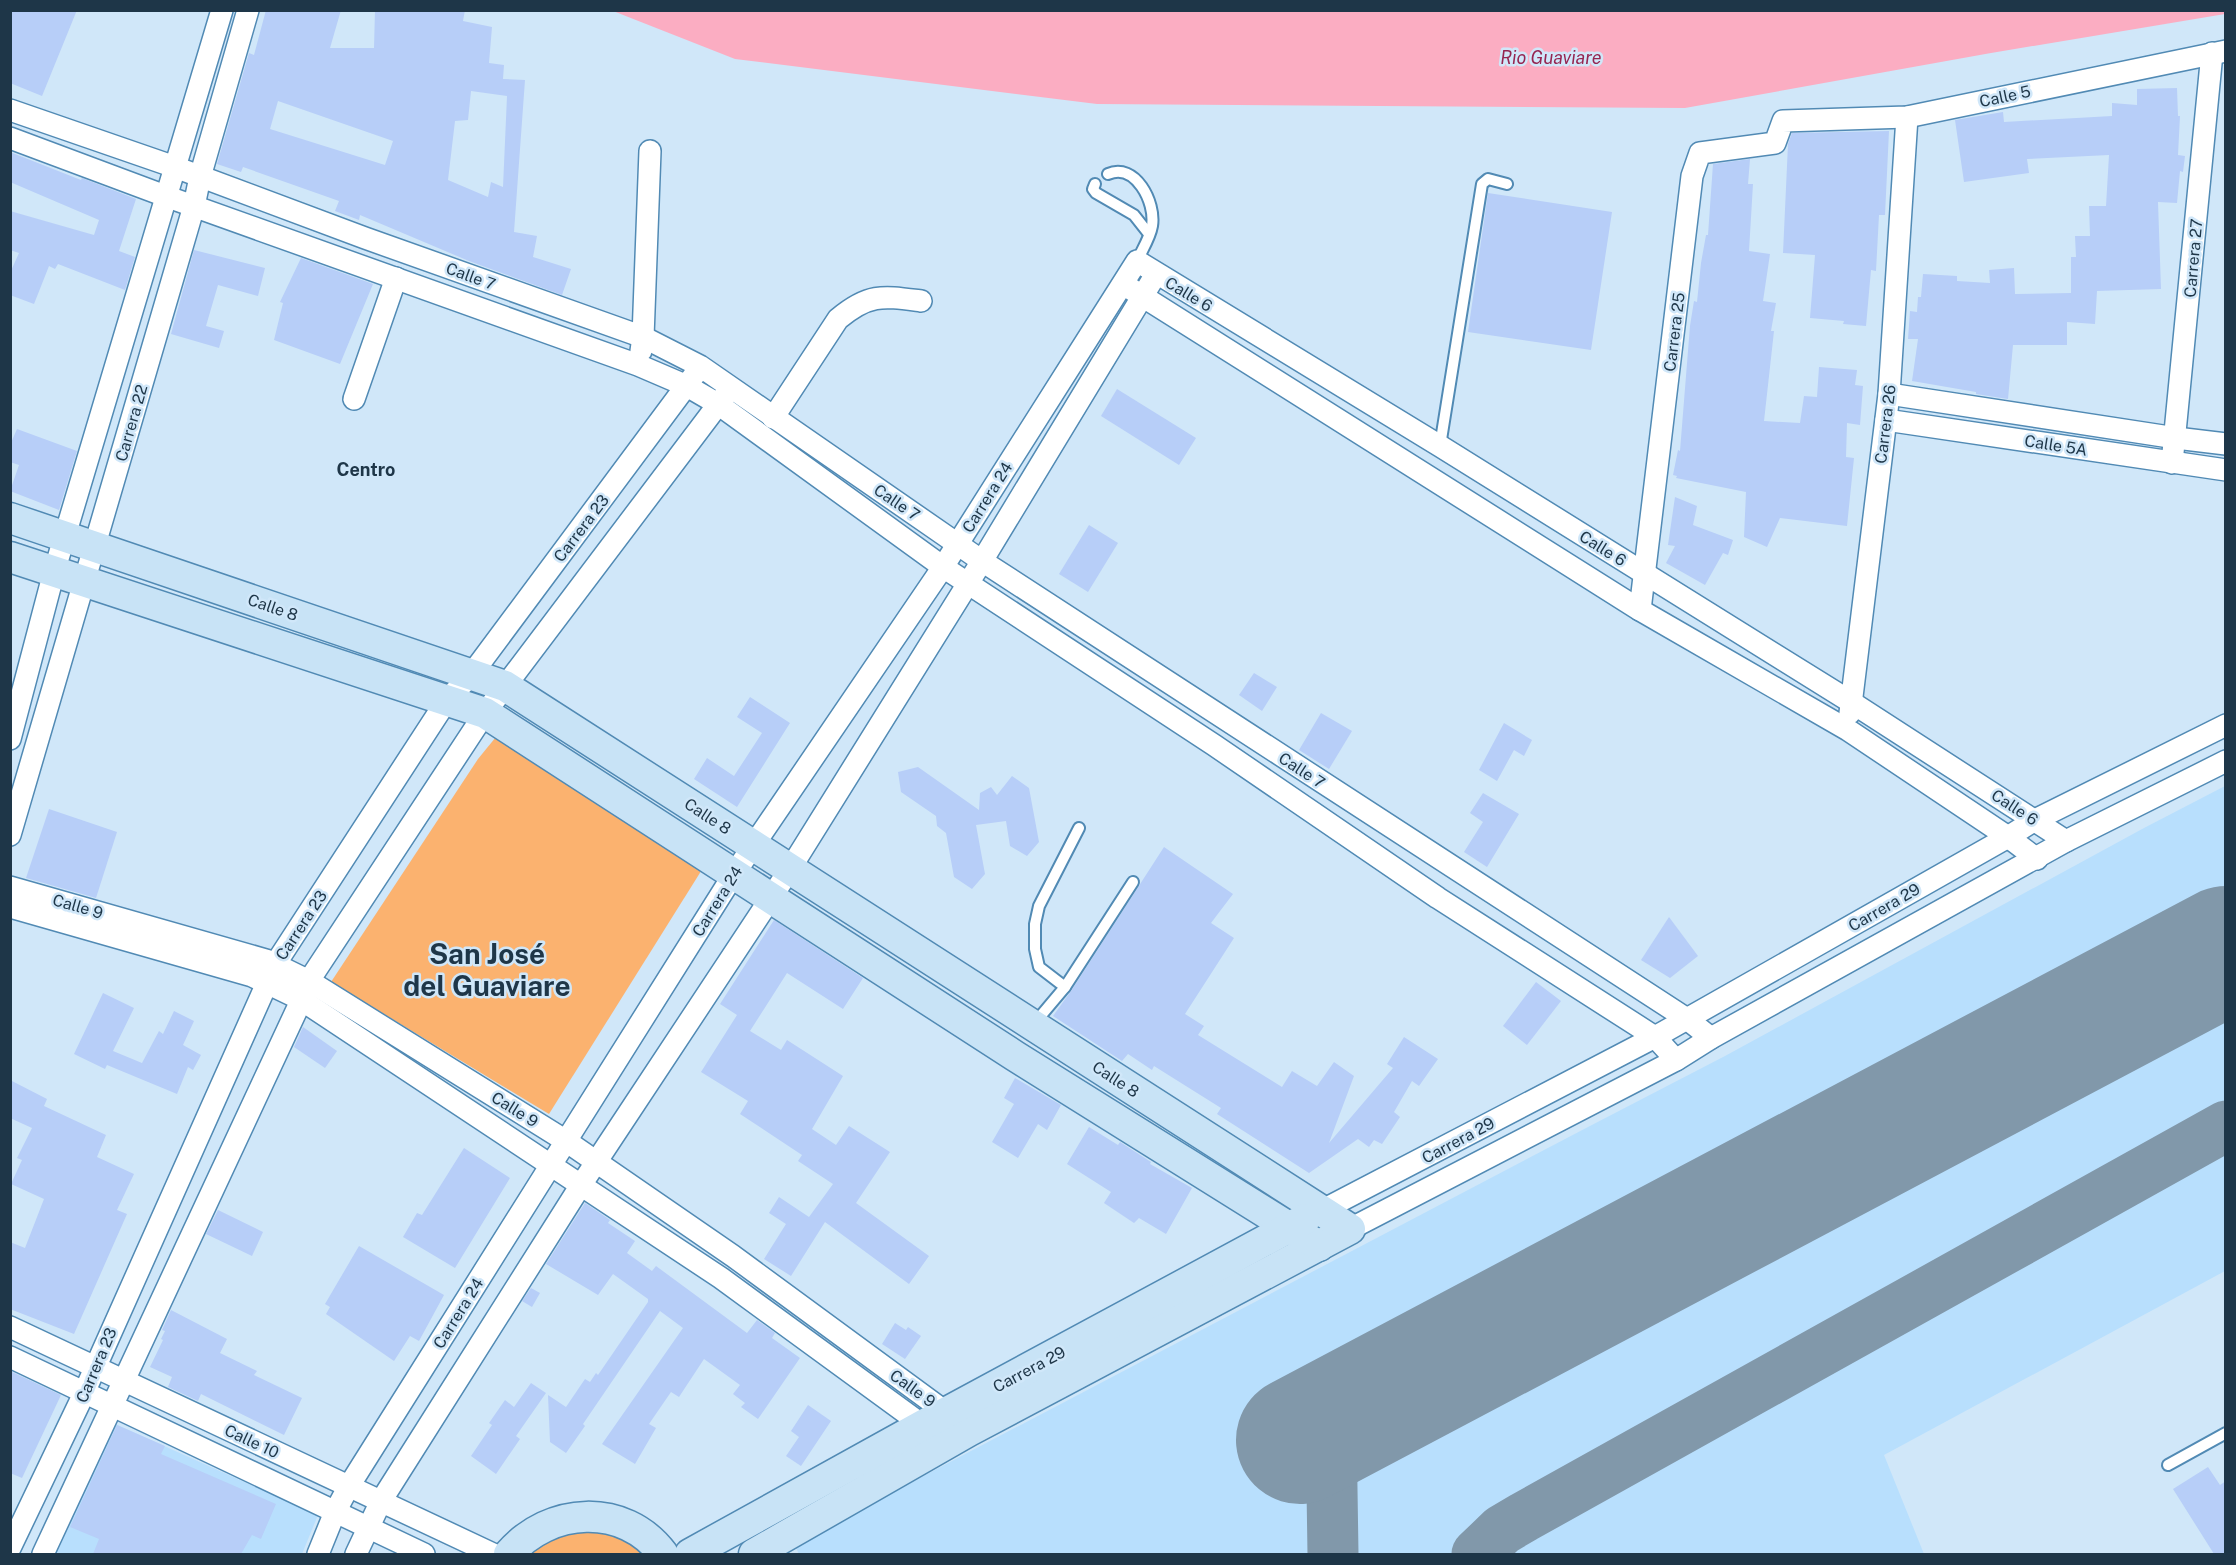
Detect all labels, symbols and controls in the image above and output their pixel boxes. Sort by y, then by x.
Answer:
water label: Rio Guaviare [1500,47,1602,68]
street label: Calle 5 [1978,82,2032,111]
street label: Carrera 27 [2181,218,2206,298]
street label: Calle 7 [443,259,498,294]
street label: Calle 6 [1162,273,1216,316]
street label: Carrera 25 [1660,291,1689,373]
street label: Carrera 22 [111,383,151,464]
street label: Carrera 26 [1871,383,1900,465]
street label: Calle 5A [2023,431,2089,460]
district label: Centro [337,459,395,480]
street label: Carrera 24 [958,459,1017,536]
street label: Calle 7 [870,480,923,525]
street label: Carrera 23 [550,491,613,566]
street label: Calle 6 [1576,527,1630,570]
street label: Calle 8 [245,590,301,625]
street label: Calle 7 [1275,748,1328,792]
street label: Calle 6 [1988,785,2042,829]
street label: Calle 8 [681,794,735,839]
street label: Carrera 24 [688,863,747,940]
street label: Carrera 29 [1845,879,1923,936]
street label: Carrera 23 [272,887,331,964]
street label: Calle 9 [50,890,105,923]
district label: San José del Guaviare [403,937,571,1002]
street label: Calle 8 [1089,1057,1143,1102]
street label: Calle 9 [488,1088,542,1131]
street label: Carrera 29 [1419,1113,1498,1167]
street label: Carrera 24 [429,1275,488,1352]
street label: Carrera 23 [72,1325,121,1406]
street label: Carrera 29 [990,1342,1069,1396]
street label: Calle 9 [886,1366,939,1411]
street label: Calle 10 [222,1421,282,1462]

